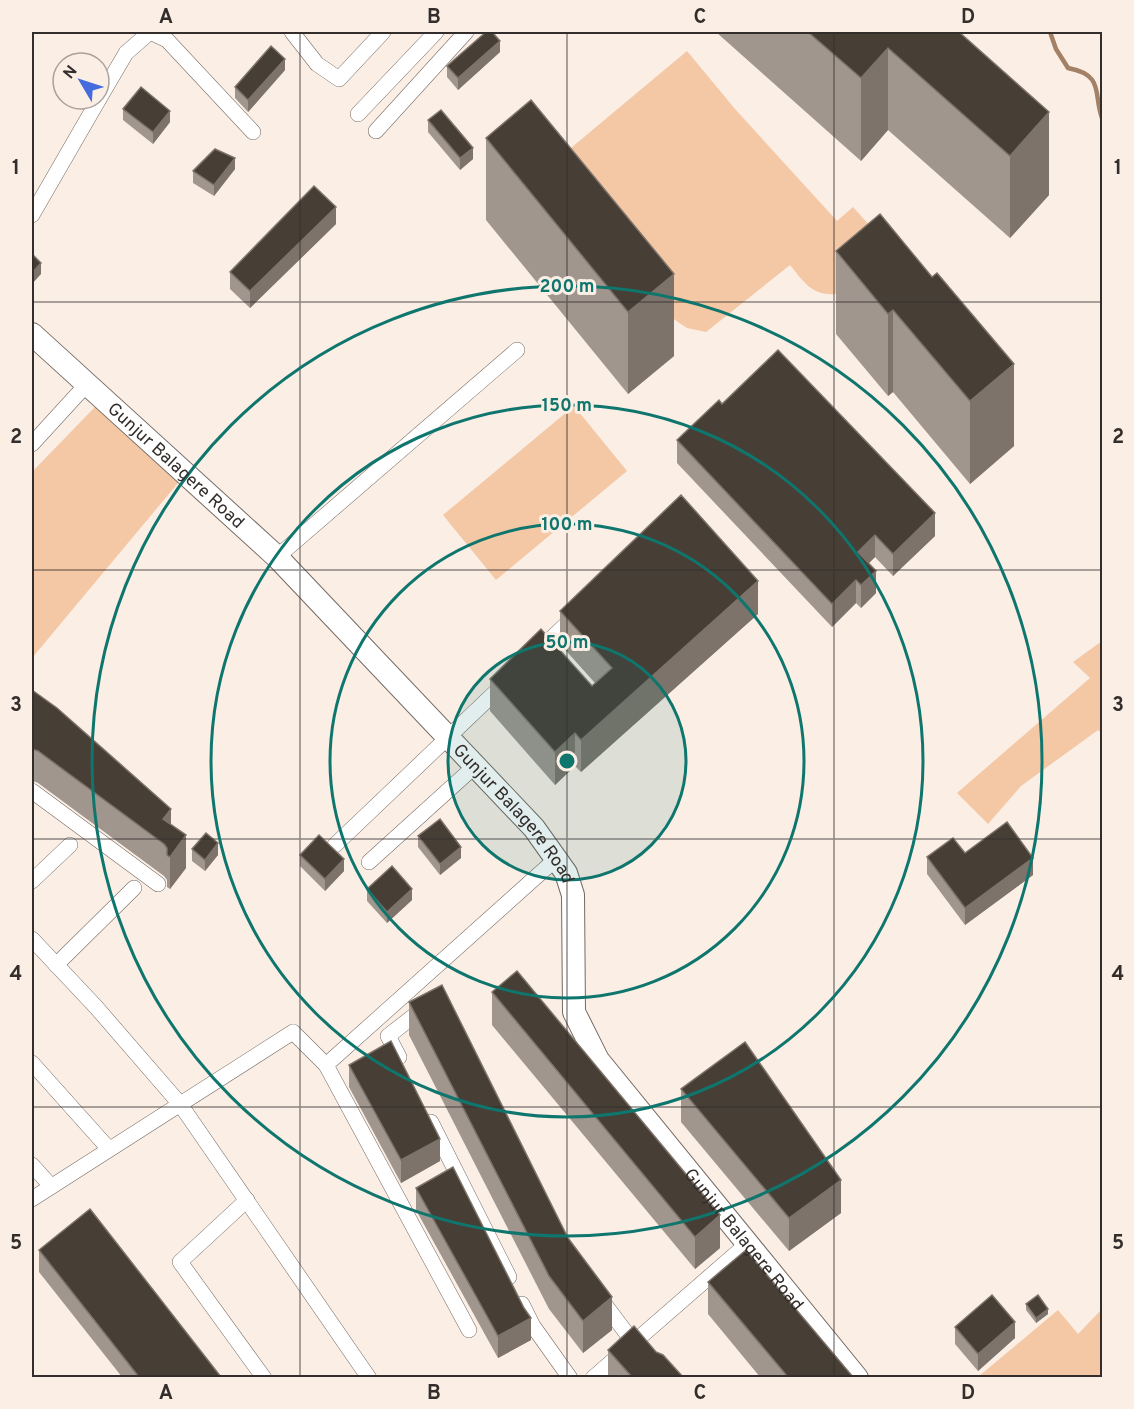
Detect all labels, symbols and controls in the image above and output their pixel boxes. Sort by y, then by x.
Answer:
text: A [159,5,173,31]
text: B [427,5,441,31]
text: C [694,5,706,31]
text: D [961,5,975,31]
north arrow [51,51,111,111]
text: N [60,62,82,84]
text: 1 [12,156,20,182]
text: 1 [1114,156,1122,182]
text: 200 m [539,276,595,299]
text: 150 m [542,395,592,418]
street label: Gunjur Balagere Road [102,398,249,535]
text: 2 [10,425,22,451]
text: 2 [1112,425,1124,451]
text: 100 m [541,514,593,537]
text: 50 m [545,632,589,655]
text: 3 [10,693,22,719]
text: 3 [1112,693,1124,719]
street label: Gunjur Balagere Road [447,739,578,886]
centre of rings [557,751,577,771]
text: 4 [10,962,22,988]
text: 4 [1112,962,1124,988]
street label: Gunjur Balagere Road [678,1164,808,1316]
text: 5 [10,1231,22,1257]
text: 5 [1112,1231,1124,1257]
text: A [159,1381,173,1407]
text: B [427,1381,441,1407]
text: C [694,1381,706,1407]
text: D [961,1381,975,1407]

